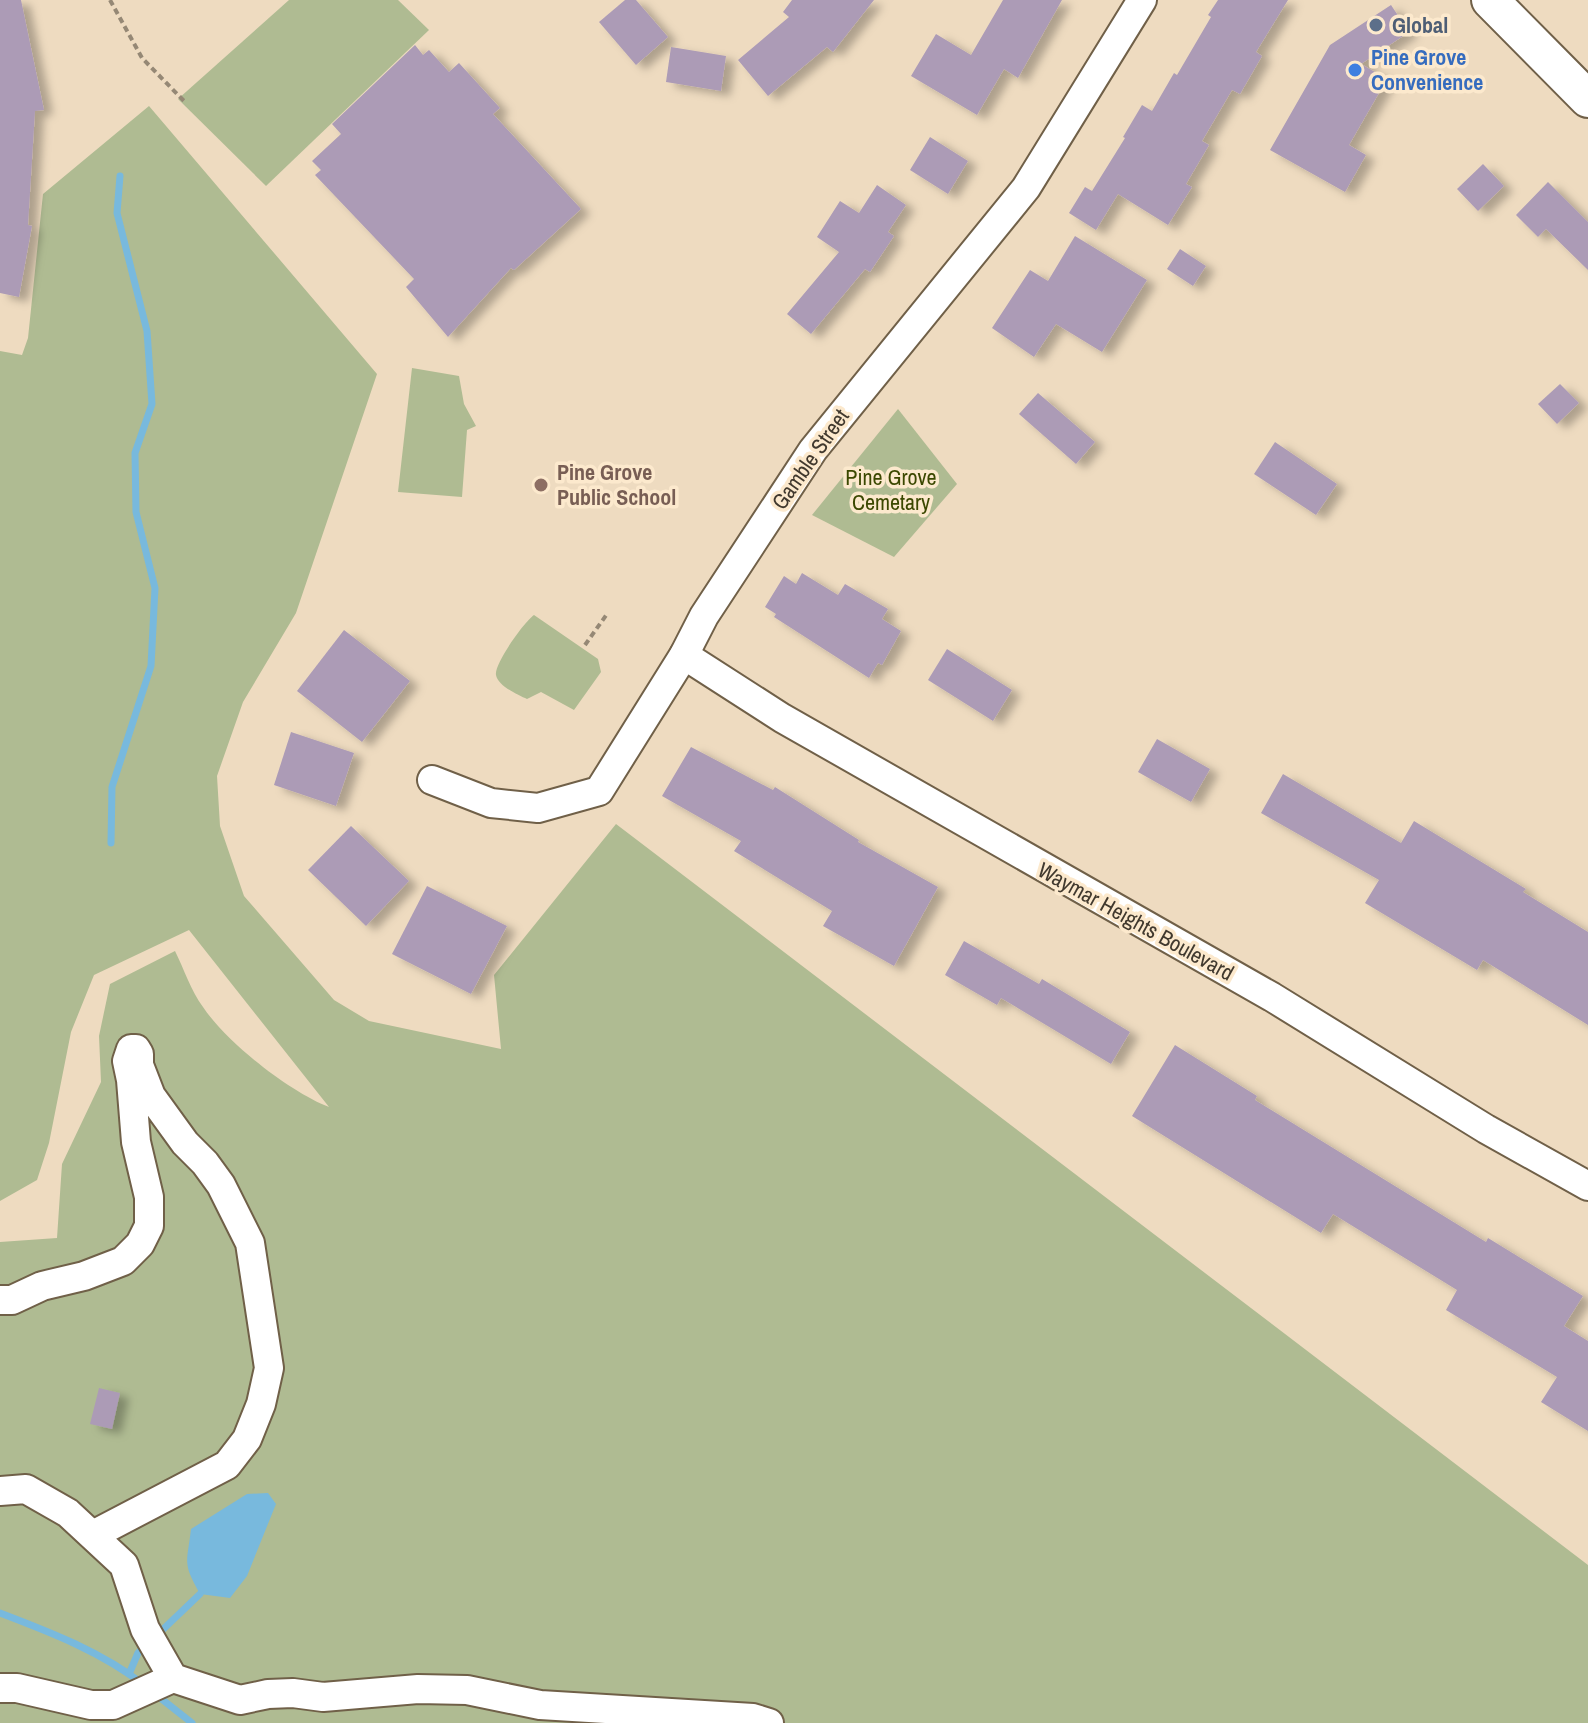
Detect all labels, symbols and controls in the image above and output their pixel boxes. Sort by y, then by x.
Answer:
place label: Global [1392,10,1448,40]
marker: Global [1367,16,1385,34]
place label: Pine Grove Convenience [1371,42,1483,97]
marker: Pine Grove Convenience [1346,61,1364,79]
street label: Gamble Street [764,403,856,515]
place label: Pine Grove Public School [557,457,676,512]
park label: Pine Grove Cemetary [845,462,937,517]
marker: Pine Grove Public School [532,476,550,494]
street label: Waymar Heights Boulevard [1033,855,1239,987]

